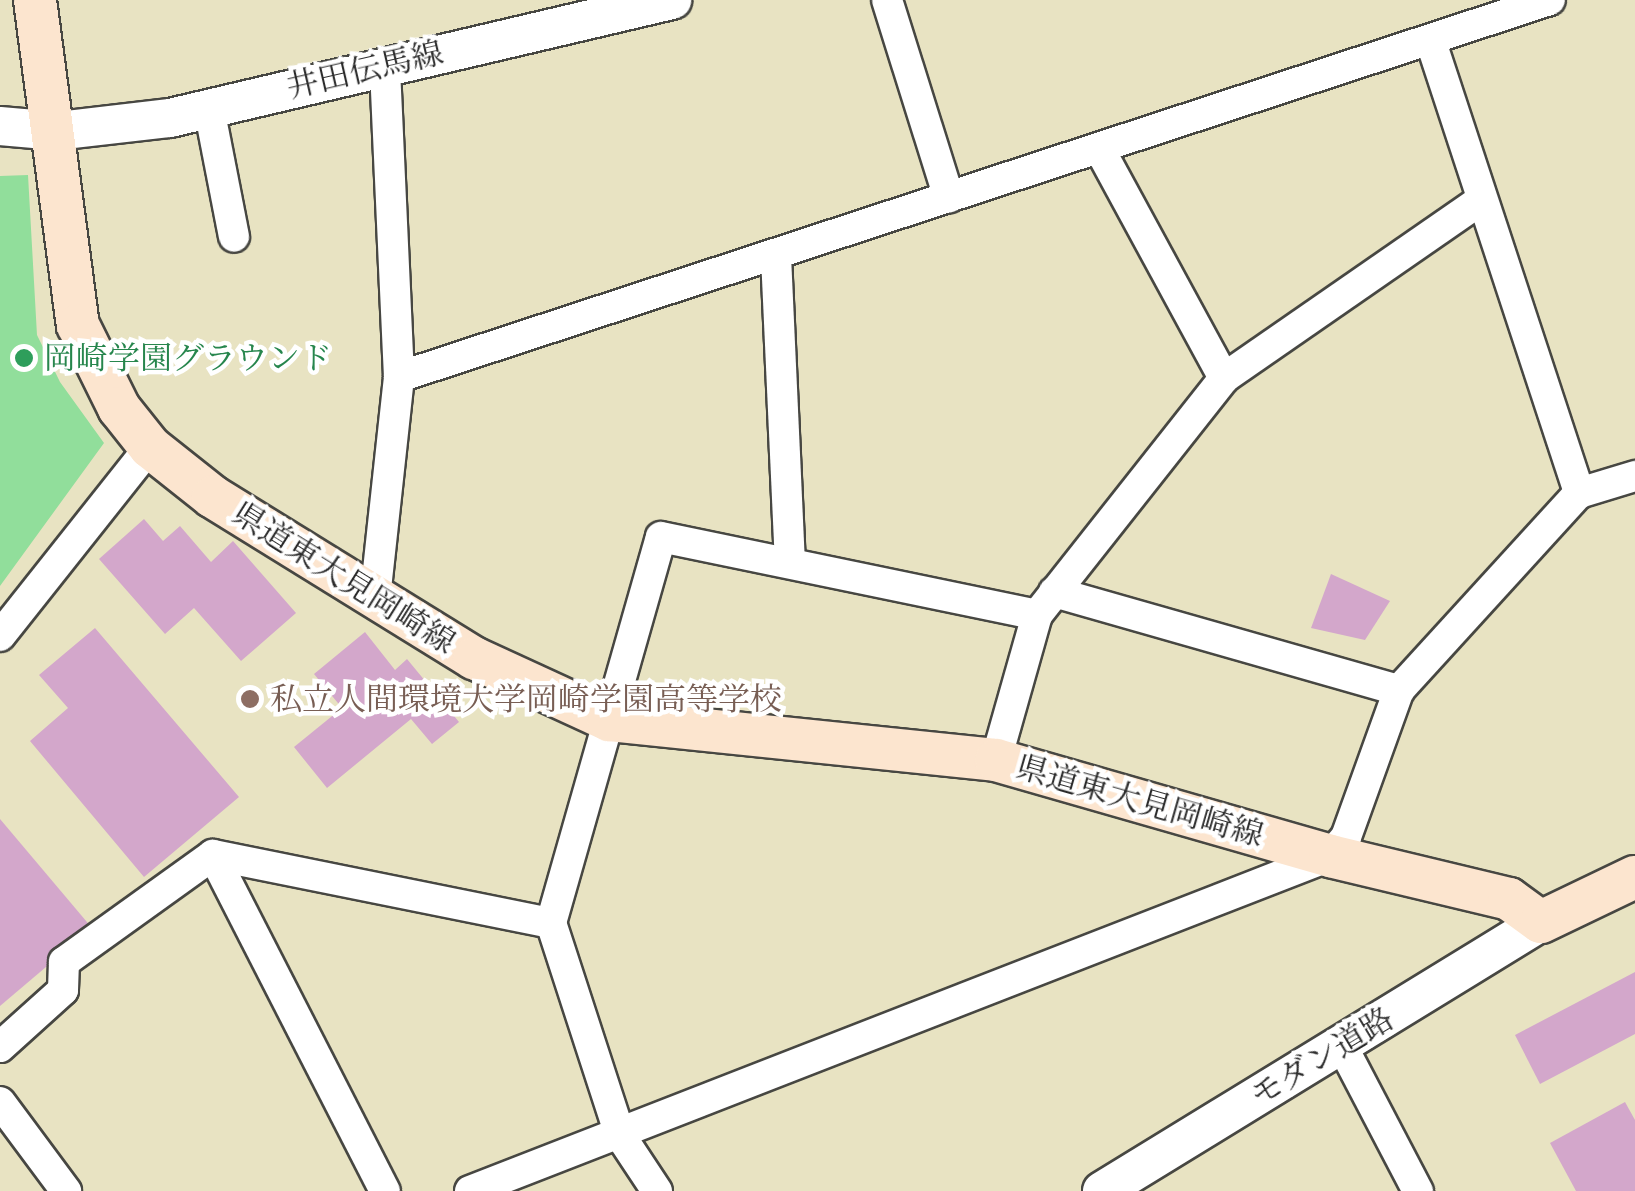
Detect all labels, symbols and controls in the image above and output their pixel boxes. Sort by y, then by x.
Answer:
street label: 井田伝馬線 [283,33,447,107]
place label: 岡崎学園グラウンド [44,339,332,377]
marker: 岡崎学園グラウンド [13,347,35,369]
street label: 県道東大見岡崎線 [225,494,463,662]
place label: 私立人間環境大学岡崎学園高等学校 [270,680,782,718]
marker: 私立人間環境大学岡崎学園高等学校 [239,688,261,710]
street label: 県道東大見岡崎線 [1012,747,1268,855]
street label: モダン道路 [1244,999,1400,1115]

